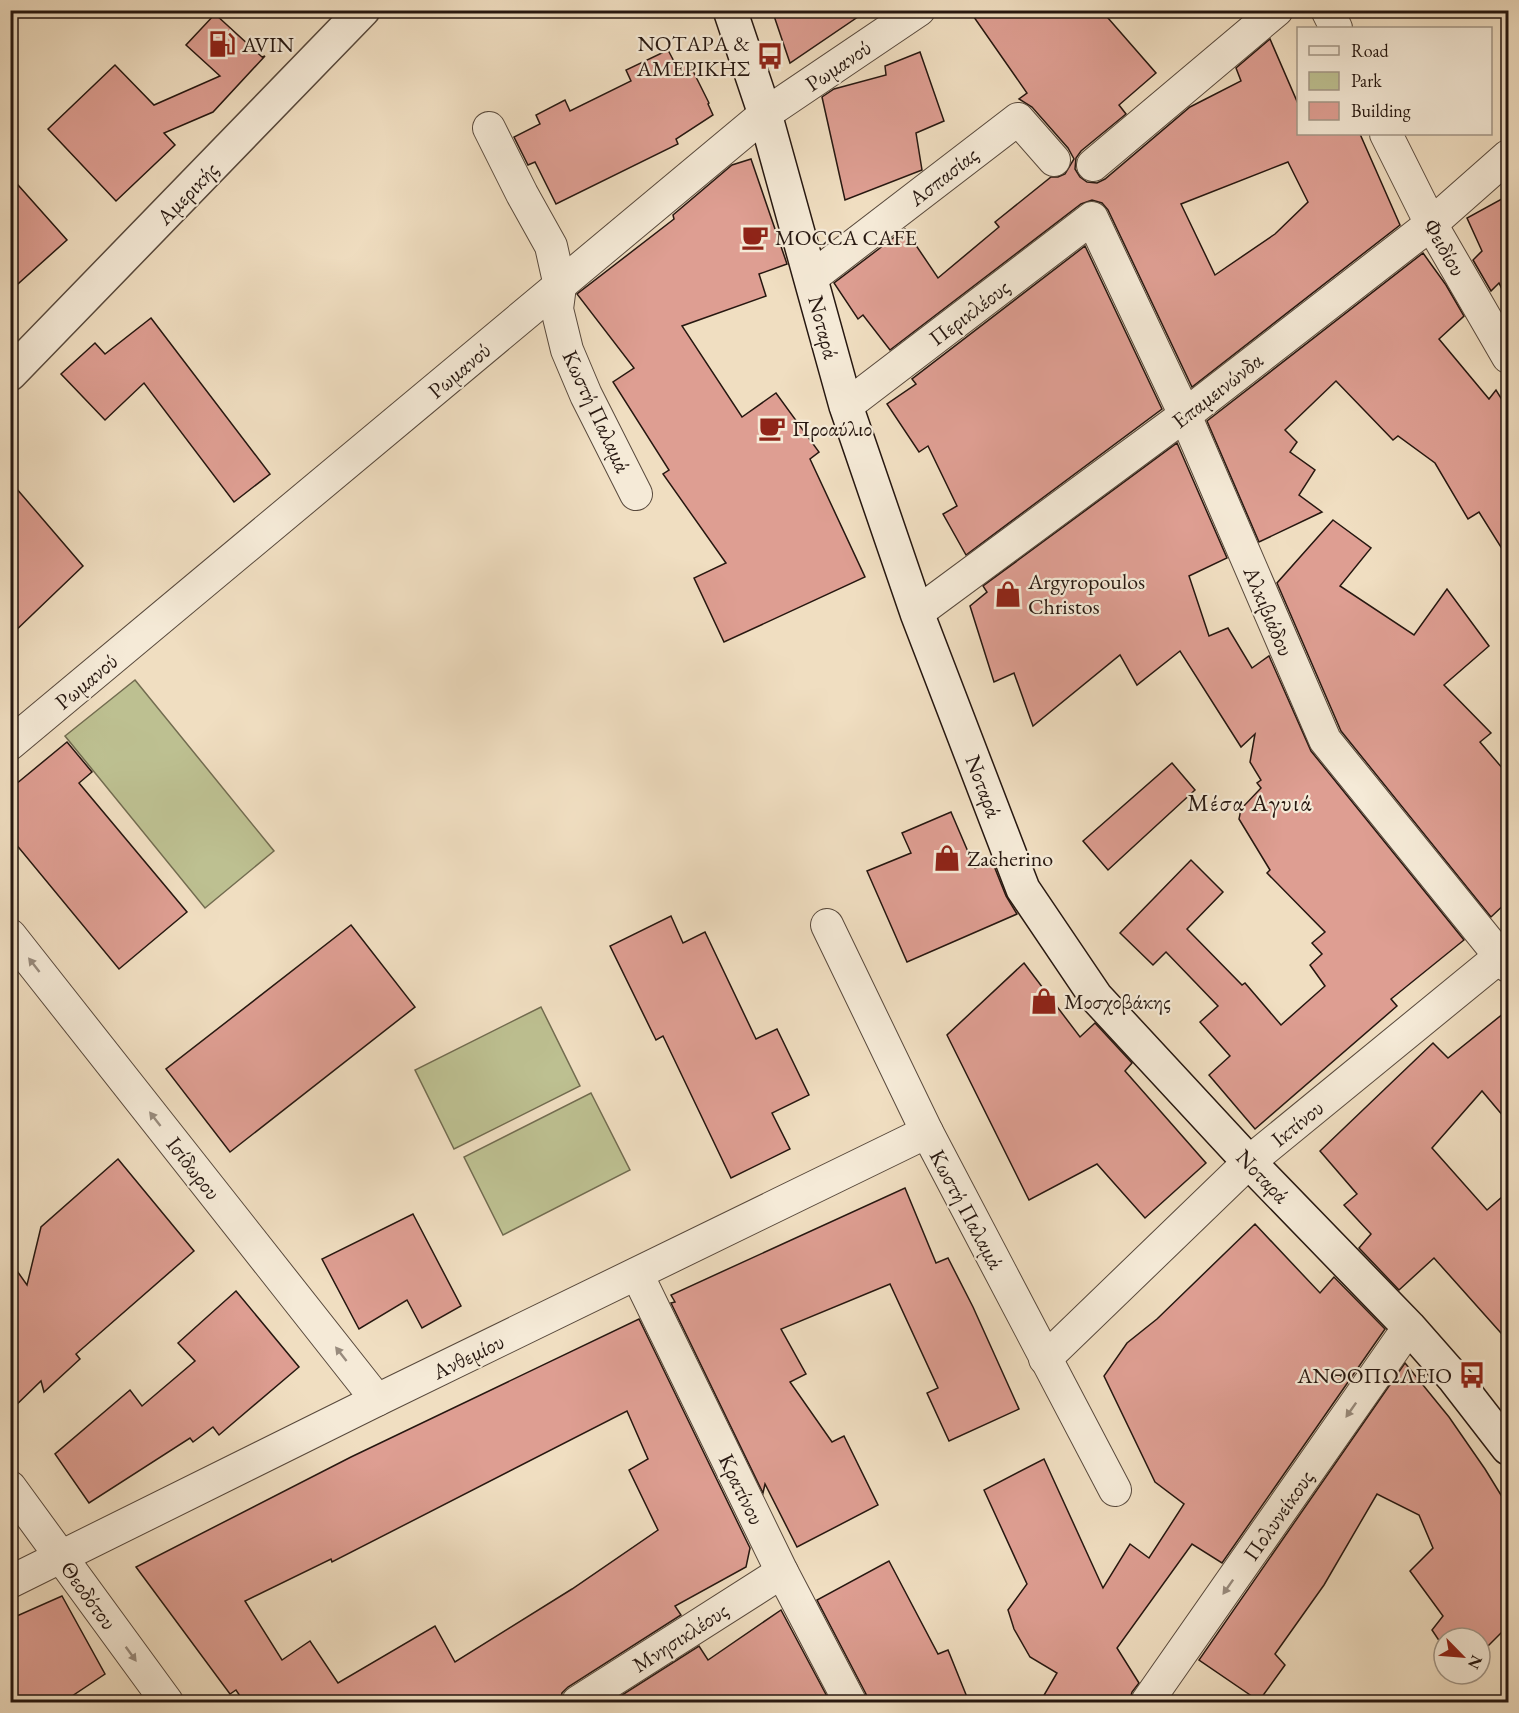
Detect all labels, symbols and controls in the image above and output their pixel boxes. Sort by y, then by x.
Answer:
legend [1297,27,1492,135]
fuel station icon: AVIN [207,29,237,59]
place label: ΝΟΤΑΡΑ & ΑΜΕΡΙΚΗΣ [636,29,751,83]
place label: AVIN [241,30,294,59]
street label: Ρωμανού [800,33,877,98]
text: Road [1351,39,1390,62]
bus stop icon: ΝΟΤΑΡΑ & ΑΜΕΡΙΚΗΣ [755,41,785,71]
text: Park [1351,69,1382,92]
text: Building [1351,99,1411,122]
street label: Ασπασίας [902,140,984,213]
street label: Αμερικής [149,156,225,232]
street label: Φειδίου [1417,213,1473,281]
cafe icon: MOCCA CAFE [740,222,770,252]
place label: MOCCA CAFE [775,223,917,252]
street label: Περικλέους [923,273,1016,352]
street label: Νοταρά [801,292,846,363]
street label: Ρωμανού [422,336,497,405]
street label: Κωστή Παλαμά [556,345,638,478]
street label: Επαμεινώνδα [1166,345,1269,435]
cafe icon: Προαύλιο [757,413,787,443]
place label: Προαύλιο [792,414,872,443]
street label: Αλκιβιάδου [1236,561,1300,661]
place label: Argyropoulos Christos [1027,567,1145,621]
shop icon: Argyropoulos Christos [993,579,1023,609]
street label: Ρωμανού [49,647,124,716]
street label: Νοταρά [958,751,1009,822]
district label: Μέσα Αγυιά [1187,787,1313,818]
shop icon: Zacherino [932,843,962,873]
place label: Zacherino [967,844,1053,873]
one-way arrow [29,958,41,973]
shop icon: Μοσχοβάκης [1029,986,1059,1016]
place label: Μοσχοβάκης [1064,987,1171,1016]
street label: Ικτίνου [1265,1093,1329,1153]
one-way arrow [150,1111,162,1126]
street label: Ισίδωρου [160,1131,227,1206]
street label: Νοταρά [1230,1143,1296,1210]
street label: Κωστή Παλαμά [923,1144,1011,1275]
street label: Ανθεμίου [427,1327,509,1387]
one-way arrow [334,1346,347,1362]
bus stop icon: ΑΝΘΟΠΩΛΕΙΟ [1457,1360,1487,1390]
place label: ΑΝΘΟΠΩΛΕΙΟ [1296,1361,1452,1390]
one-way arrow [1345,1401,1357,1417]
street label: Κρατίνου [712,1449,771,1530]
street label: Πολυνείκους [1237,1464,1320,1566]
street label: Θεοδότου [54,1555,123,1636]
one-way arrow [1223,1579,1234,1595]
street label: Μνησικλέους [627,1596,734,1679]
north arrow [1432,1626,1492,1686]
one-way arrow [125,1646,137,1661]
text: N [1463,1652,1487,1672]

